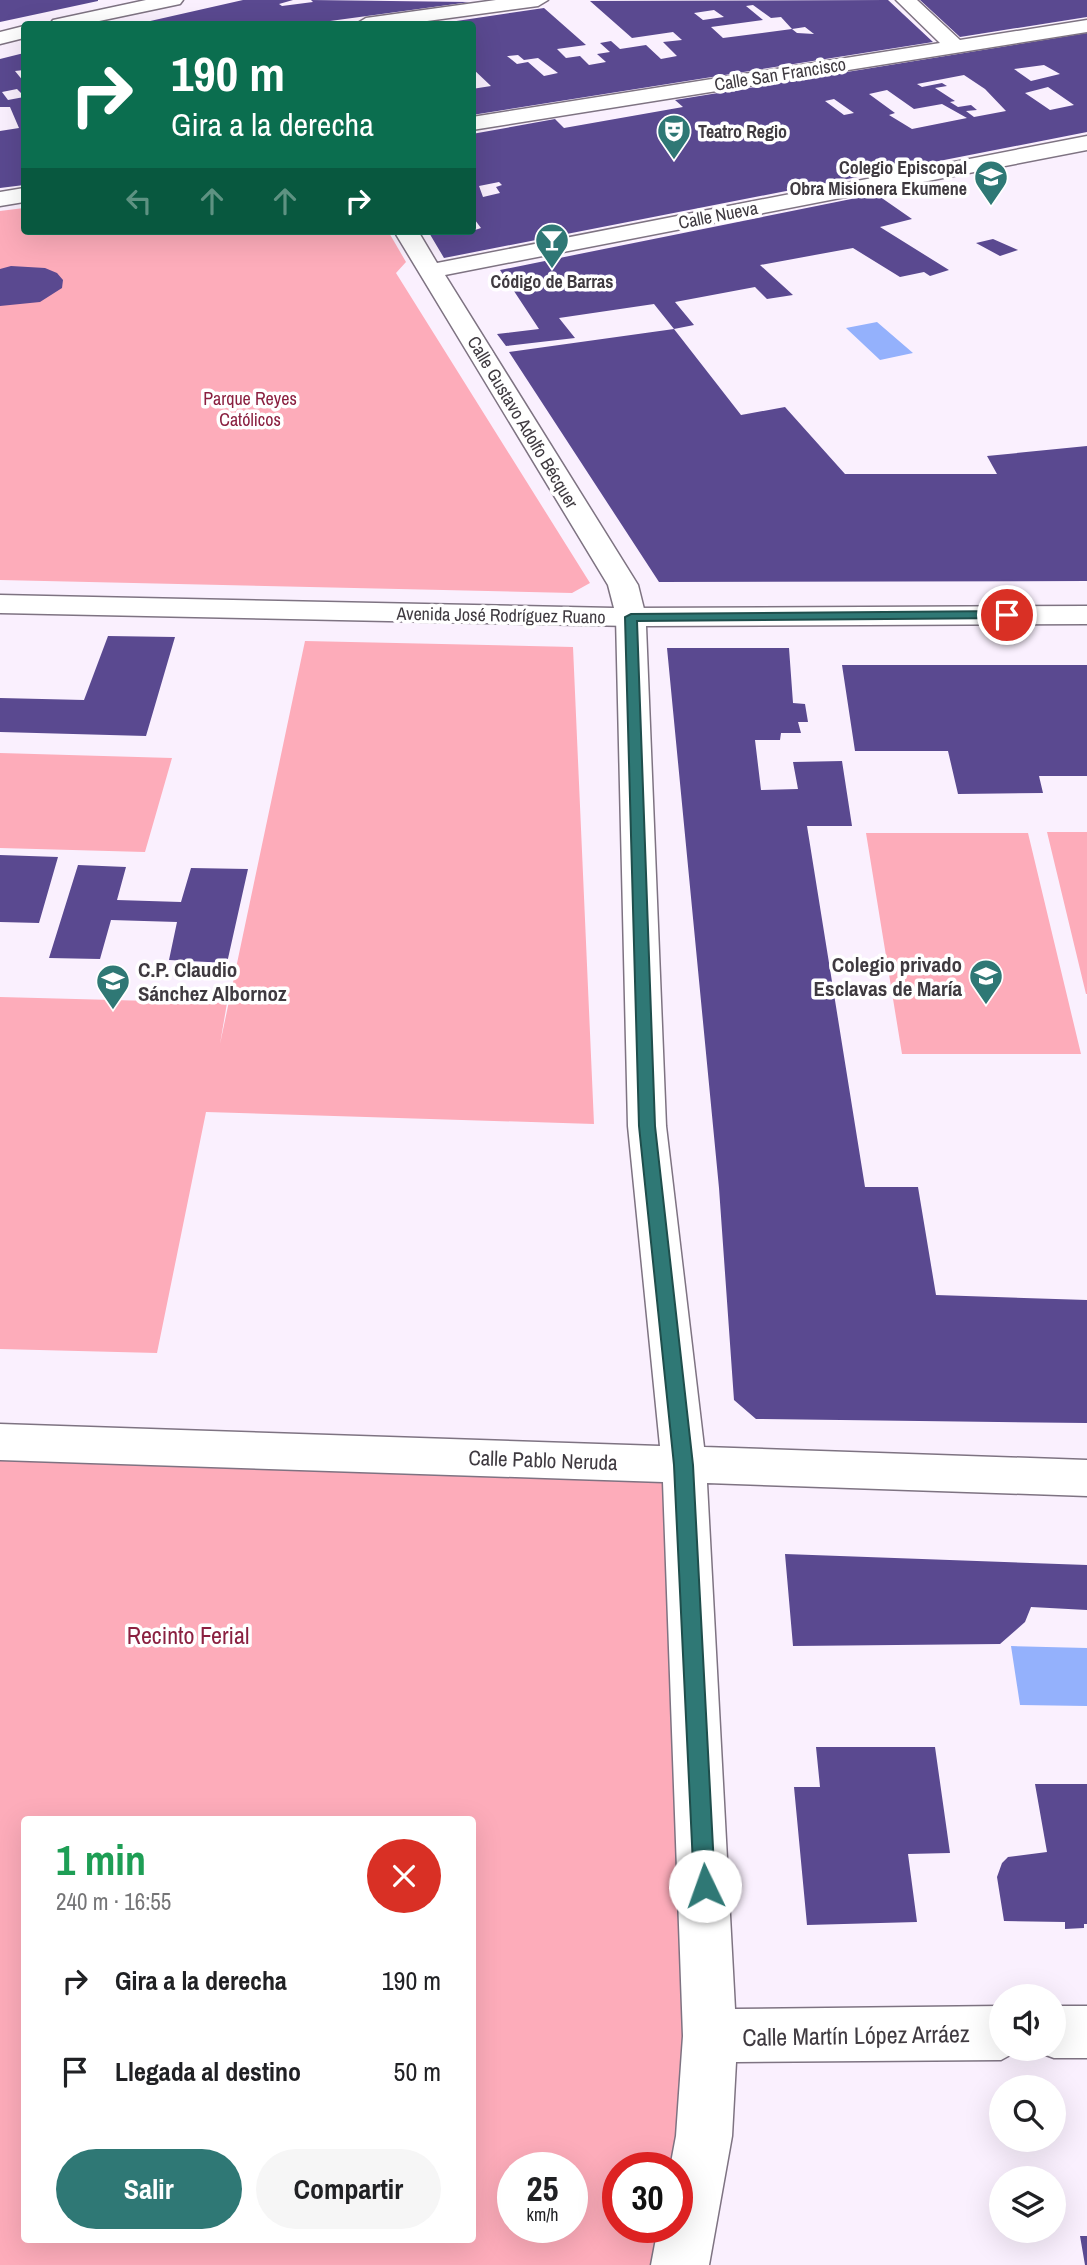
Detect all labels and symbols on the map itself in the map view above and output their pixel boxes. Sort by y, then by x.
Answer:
street label: Calle San Francisco [712,51,848,97]
theatre icon: Teatro Regio [655,112,693,161]
place label: Teatro Regio [698,119,787,144]
place label: Colegio Episcopal Obra Misionera Ekumene [790,155,967,201]
school or university icon: Colegio Episcopal Obra Misionera Ekumene [972,158,1010,207]
street label: Calle Nueva [676,195,760,235]
bar icon: Código de Barras [533,221,571,270]
place label: Código de Barras [490,269,614,294]
street label: Calle Gustavo Adolfo Bécquer [462,331,584,513]
park label: Parque Reyes Católicos [203,386,297,432]
pin [977,585,1037,645]
street label: Avenida José Rodríguez Ruano [395,601,606,629]
place label: Colegio privado Esclavas de María [814,950,962,1003]
place label: C.P. Claudio Sánchez Albornoz [138,955,287,1008]
school or university icon: Colegio privado Esclavas de María [967,957,1005,1006]
school or university icon: C.P. Claudio Sánchez Albornoz [94,962,132,1011]
street label: Calle Pablo Neruda [468,1443,619,1477]
park label: Recinto Ferial [127,1619,249,1651]
position arrow [668,1849,742,1923]
street label: Calle Martín López Arráez [742,2017,970,2053]
speed limit sign: 30 [602,2152,693,2243]

